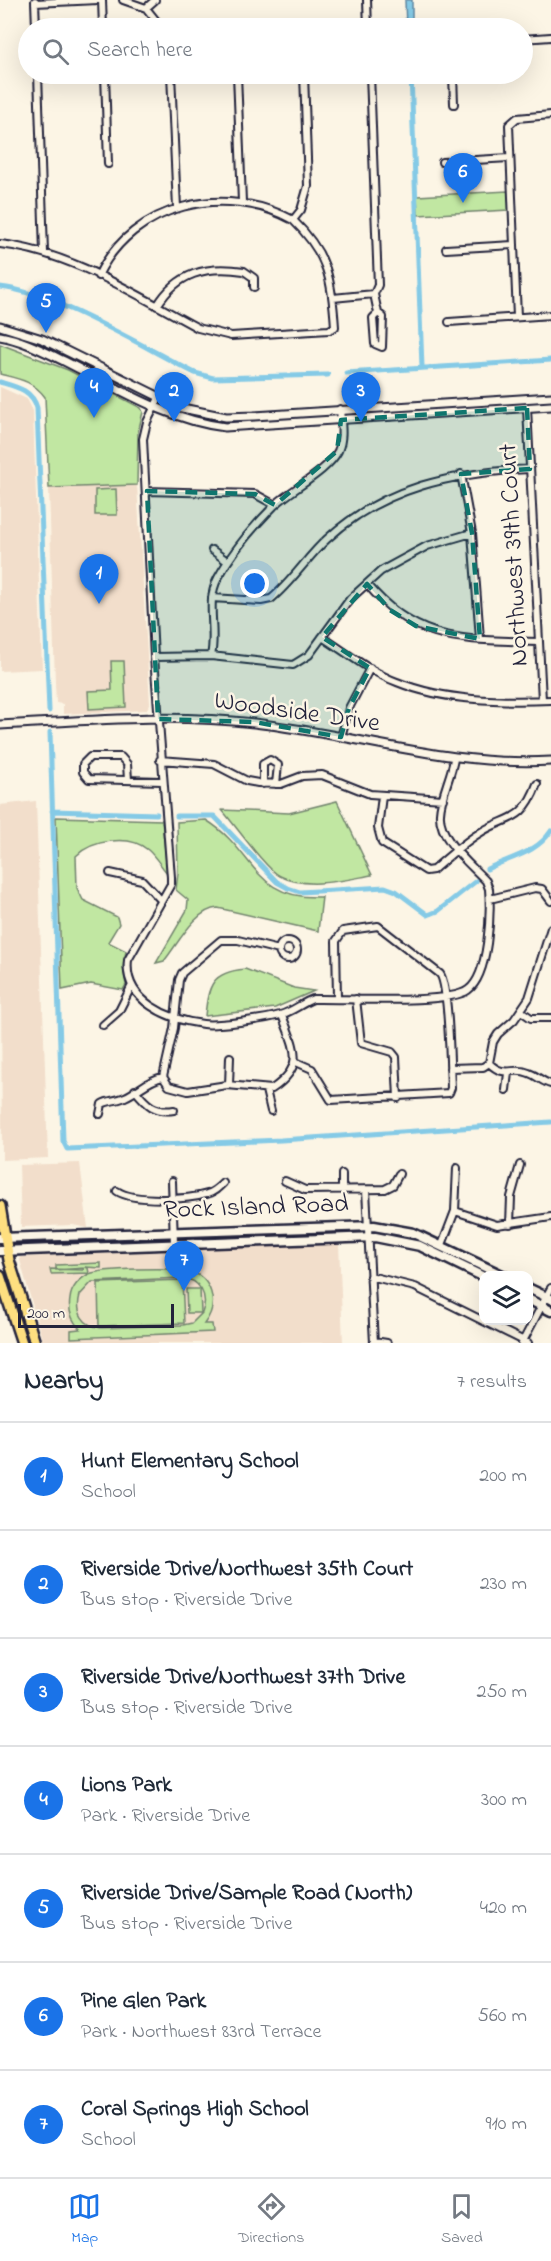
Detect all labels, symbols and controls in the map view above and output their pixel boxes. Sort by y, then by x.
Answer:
search box [18,18,533,84]
icon: search [39,35,72,68]
text: Search here [87,35,192,67]
pin: 6 [444,154,482,203]
pin: 5 [26,284,66,333]
pin: 4 [74,368,113,418]
pin: 2 [154,372,194,422]
pin: 3 [342,372,380,422]
street label: Northwest 39th Court [490,442,540,667]
pin: 1 [80,554,118,604]
your location [240,569,269,598]
street label: Woodside Drive [212,683,383,743]
street label: Rock Island Road [163,1186,350,1230]
pin: 7 [164,1242,204,1291]
map controls [479,1271,533,1325]
button: layers [479,1271,533,1325]
scale bar [18,1301,174,1328]
text: 200 m [27,1302,65,1326]
text: Nearby [24,1363,103,1401]
text: 7 results [457,1368,527,1397]
text: Hunt Elementary School [81,1446,299,1478]
text: 1 [40,1462,47,1491]
text: 200 m [479,1462,527,1491]
text: School [81,1478,136,1507]
text: Riverside Drive/Northwest 35th Court [81,1554,413,1586]
text: 2 [39,1570,48,1599]
text: 230 m [480,1570,527,1599]
text: Bus stop · Riverside Drive [81,1586,292,1615]
text: Riverside Drive/Northwest 37th Drive [81,1662,405,1694]
text: 3 [39,1678,48,1707]
text: 250 m [476,1678,527,1707]
text: Bus stop · Riverside Drive [81,1694,292,1723]
text: Lions Park [81,1770,172,1802]
text: 4 [39,1786,48,1815]
text: 300 m [481,1786,527,1815]
text: Park · Riverside Drive [81,1802,250,1831]
text: Riverside Drive/Sample Road (North) [81,1878,412,1910]
text: 5 [38,1894,49,1923]
text: 420 m [480,1894,527,1923]
text: Bus stop · Riverside Drive [81,1910,292,1939]
text: Pine Glen Park [81,1986,206,2018]
text: 6 [39,2002,48,2031]
text: 560 m [478,2002,527,2031]
text: Park · Northwest 83rd Terrace [81,2018,321,2047]
text: Coral Springs High School [81,2094,309,2126]
text: 7 [39,2110,48,2139]
text: 910 m [485,2110,527,2139]
text: School [81,2126,136,2155]
tab: Map [68,2190,101,2250]
tab: Directions [238,2190,304,2250]
tab: Saved [441,2190,483,2250]

